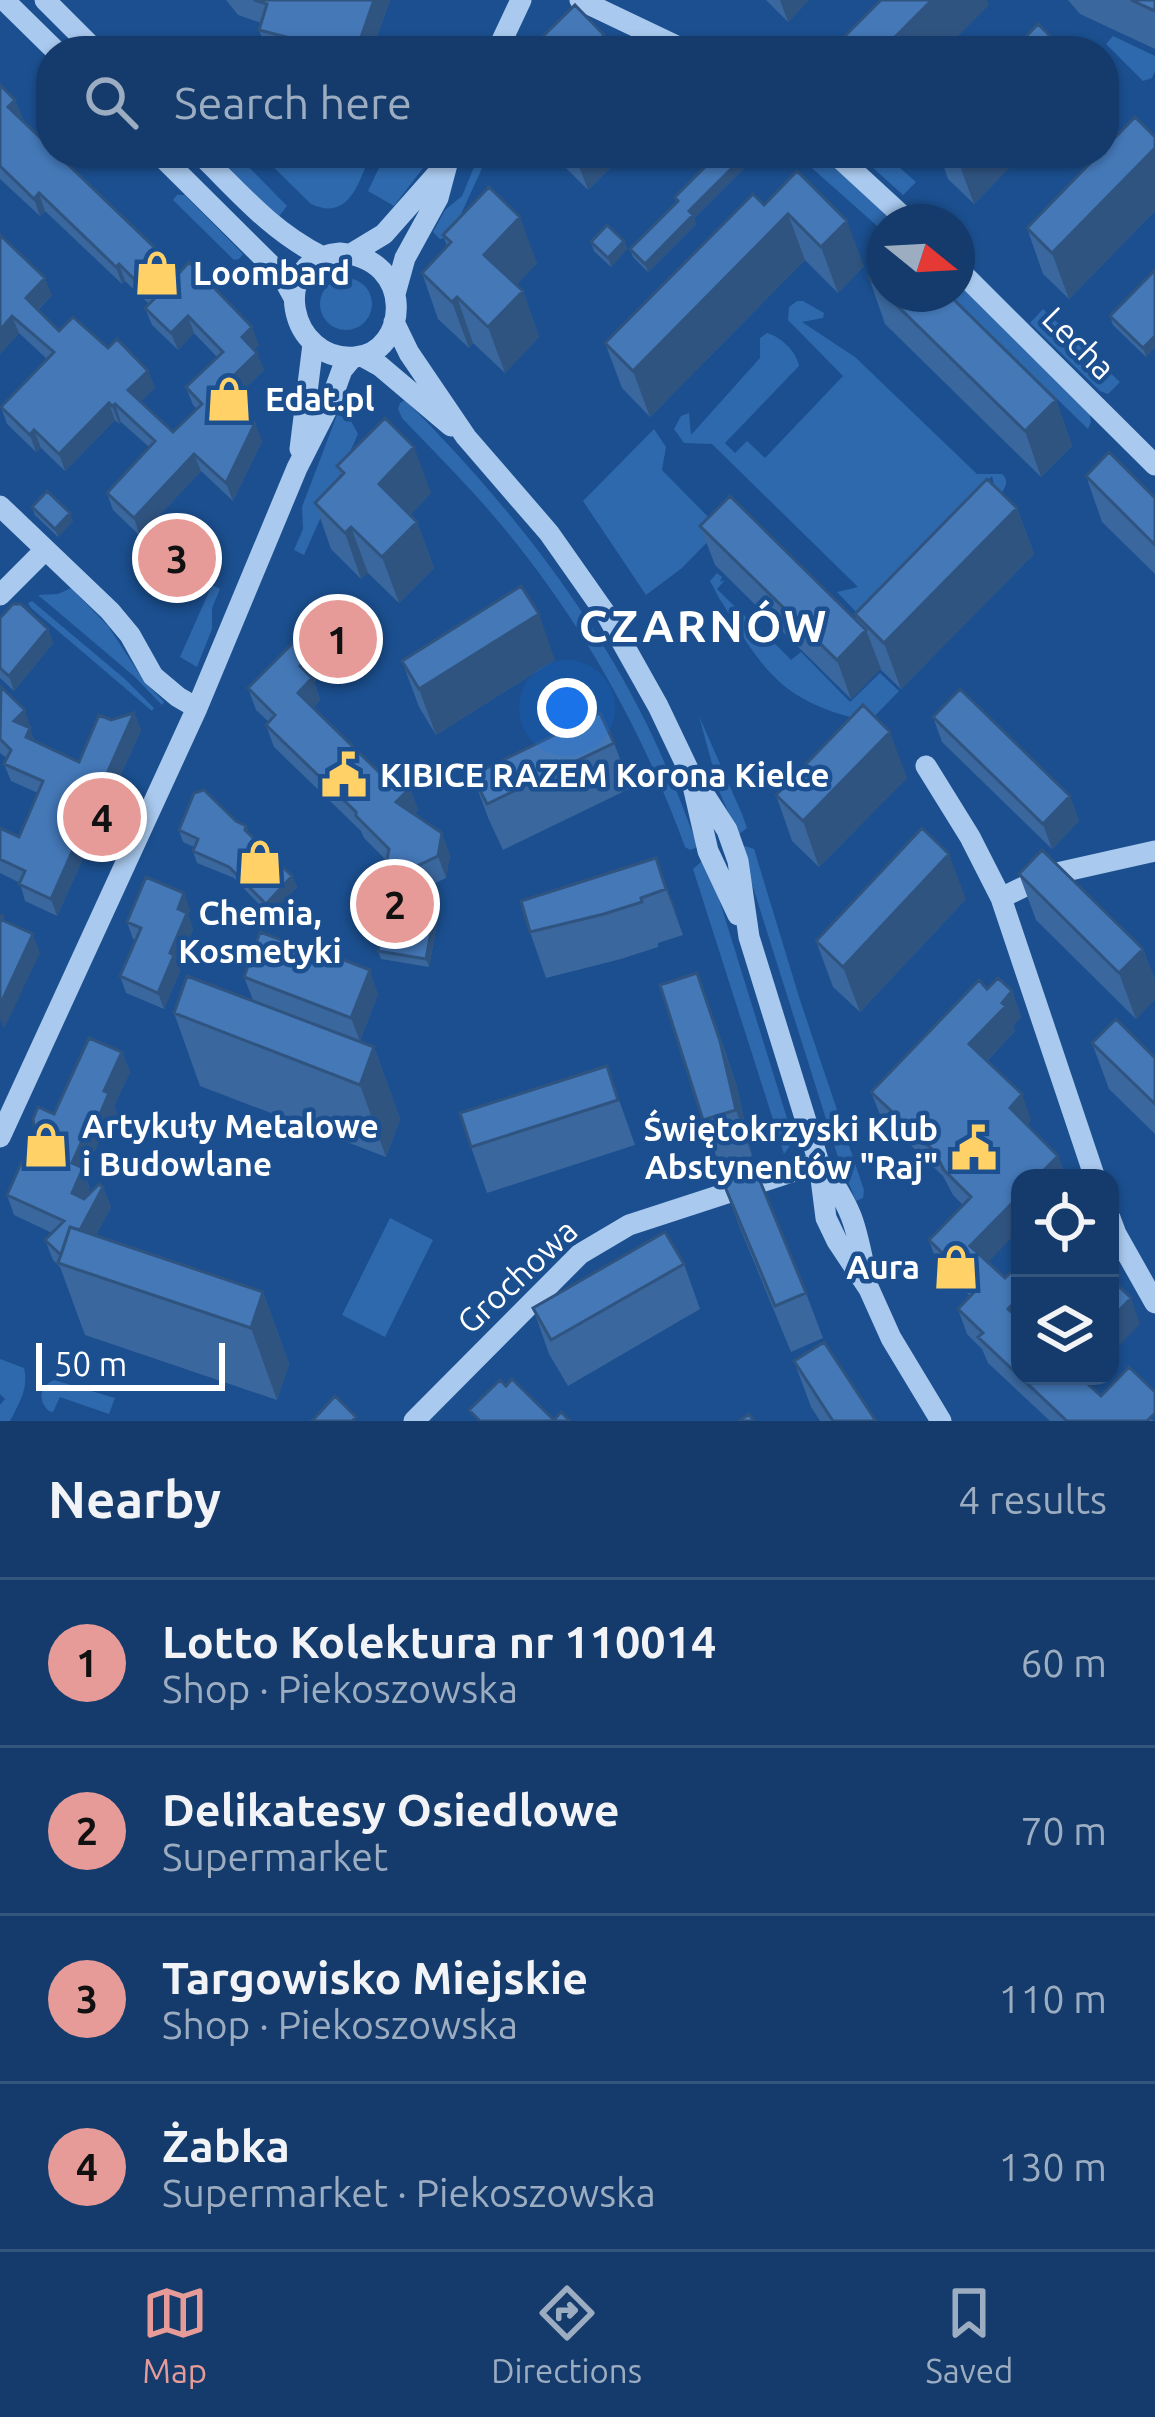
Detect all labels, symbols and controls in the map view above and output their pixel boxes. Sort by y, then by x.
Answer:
search box [36,36,1119,168]
icon: search [78,69,144,135]
text: Search here [174,77,412,128]
north arrow [867,204,975,312]
shop icon: Loombard [132,248,182,298]
place label: Loombard [193,254,350,291]
street label: Lecha [1036,299,1123,386]
shop icon: Edat.pl [204,374,254,424]
place label: Edat.pl [265,380,375,417]
pin: 3 [138,513,216,603]
pin: 1 [299,594,377,684]
district label: CZARNÓW [579,599,829,651]
your location [537,678,597,738]
public building icon: KIBICE RAZEM Korona Kielce [319,750,369,800]
place label: KIBICE RAZEM Korona Kielce [380,756,829,793]
pin: 4 [63,772,141,862]
shop icon: Chemia, Kosmetyki [235,837,285,887]
pin: 2 [356,859,434,949]
place label: Chemia, Kosmetyki [178,894,342,969]
place label: Artykuły Metalowe i Budowlane [82,1107,379,1182]
place label: Świętokrzyski Klub Abstynentów "Raj" [643,1109,938,1185]
shop icon: Artykuły Metalowe i Budowlane [21,1120,71,1170]
public building icon: Świętokrzyski Klub Abstynentów "Raj" [949,1123,999,1173]
map controls [1011,1169,1119,1385]
button: locate [1011,1169,1119,1277]
street label: Grochowa [449,1211,584,1340]
shop icon: Aura [931,1242,981,1292]
place label: Aura [846,1248,920,1285]
button: layers [1011,1277,1119,1385]
scale bar [36,1337,225,1390]
text: 50 m [54,1345,127,1382]
text: Nearby [48,1470,221,1528]
text: 4 results [958,1478,1107,1521]
text: Lotto Kolektura nr 110014 [162,1616,716,1667]
text: 1 [76,1641,98,1684]
text: 60 m [1020,1641,1107,1684]
text: Shop · Piekoszowska [162,1667,518,1710]
text: Delikatesy Osiedlowe [162,1784,620,1835]
text: 2 [76,1809,98,1852]
text: 70 m [1020,1809,1107,1852]
text: Supermarket [162,1835,388,1878]
text: Targowisko Miejskie [162,1952,588,2003]
text: 3 [76,1977,98,2020]
text: 110 m [998,1977,1107,2020]
text: Shop · Piekoszowska [162,2003,518,2046]
text: Żabka [162,2120,290,2171]
text: 4 [76,2145,98,2188]
text: 130 m [998,2145,1107,2188]
text: Supermarket · Piekoszowska [162,2171,656,2214]
tab: Map [142,2280,208,2389]
tab: Directions [491,2280,642,2389]
tab: Saved [925,2280,1013,2389]

